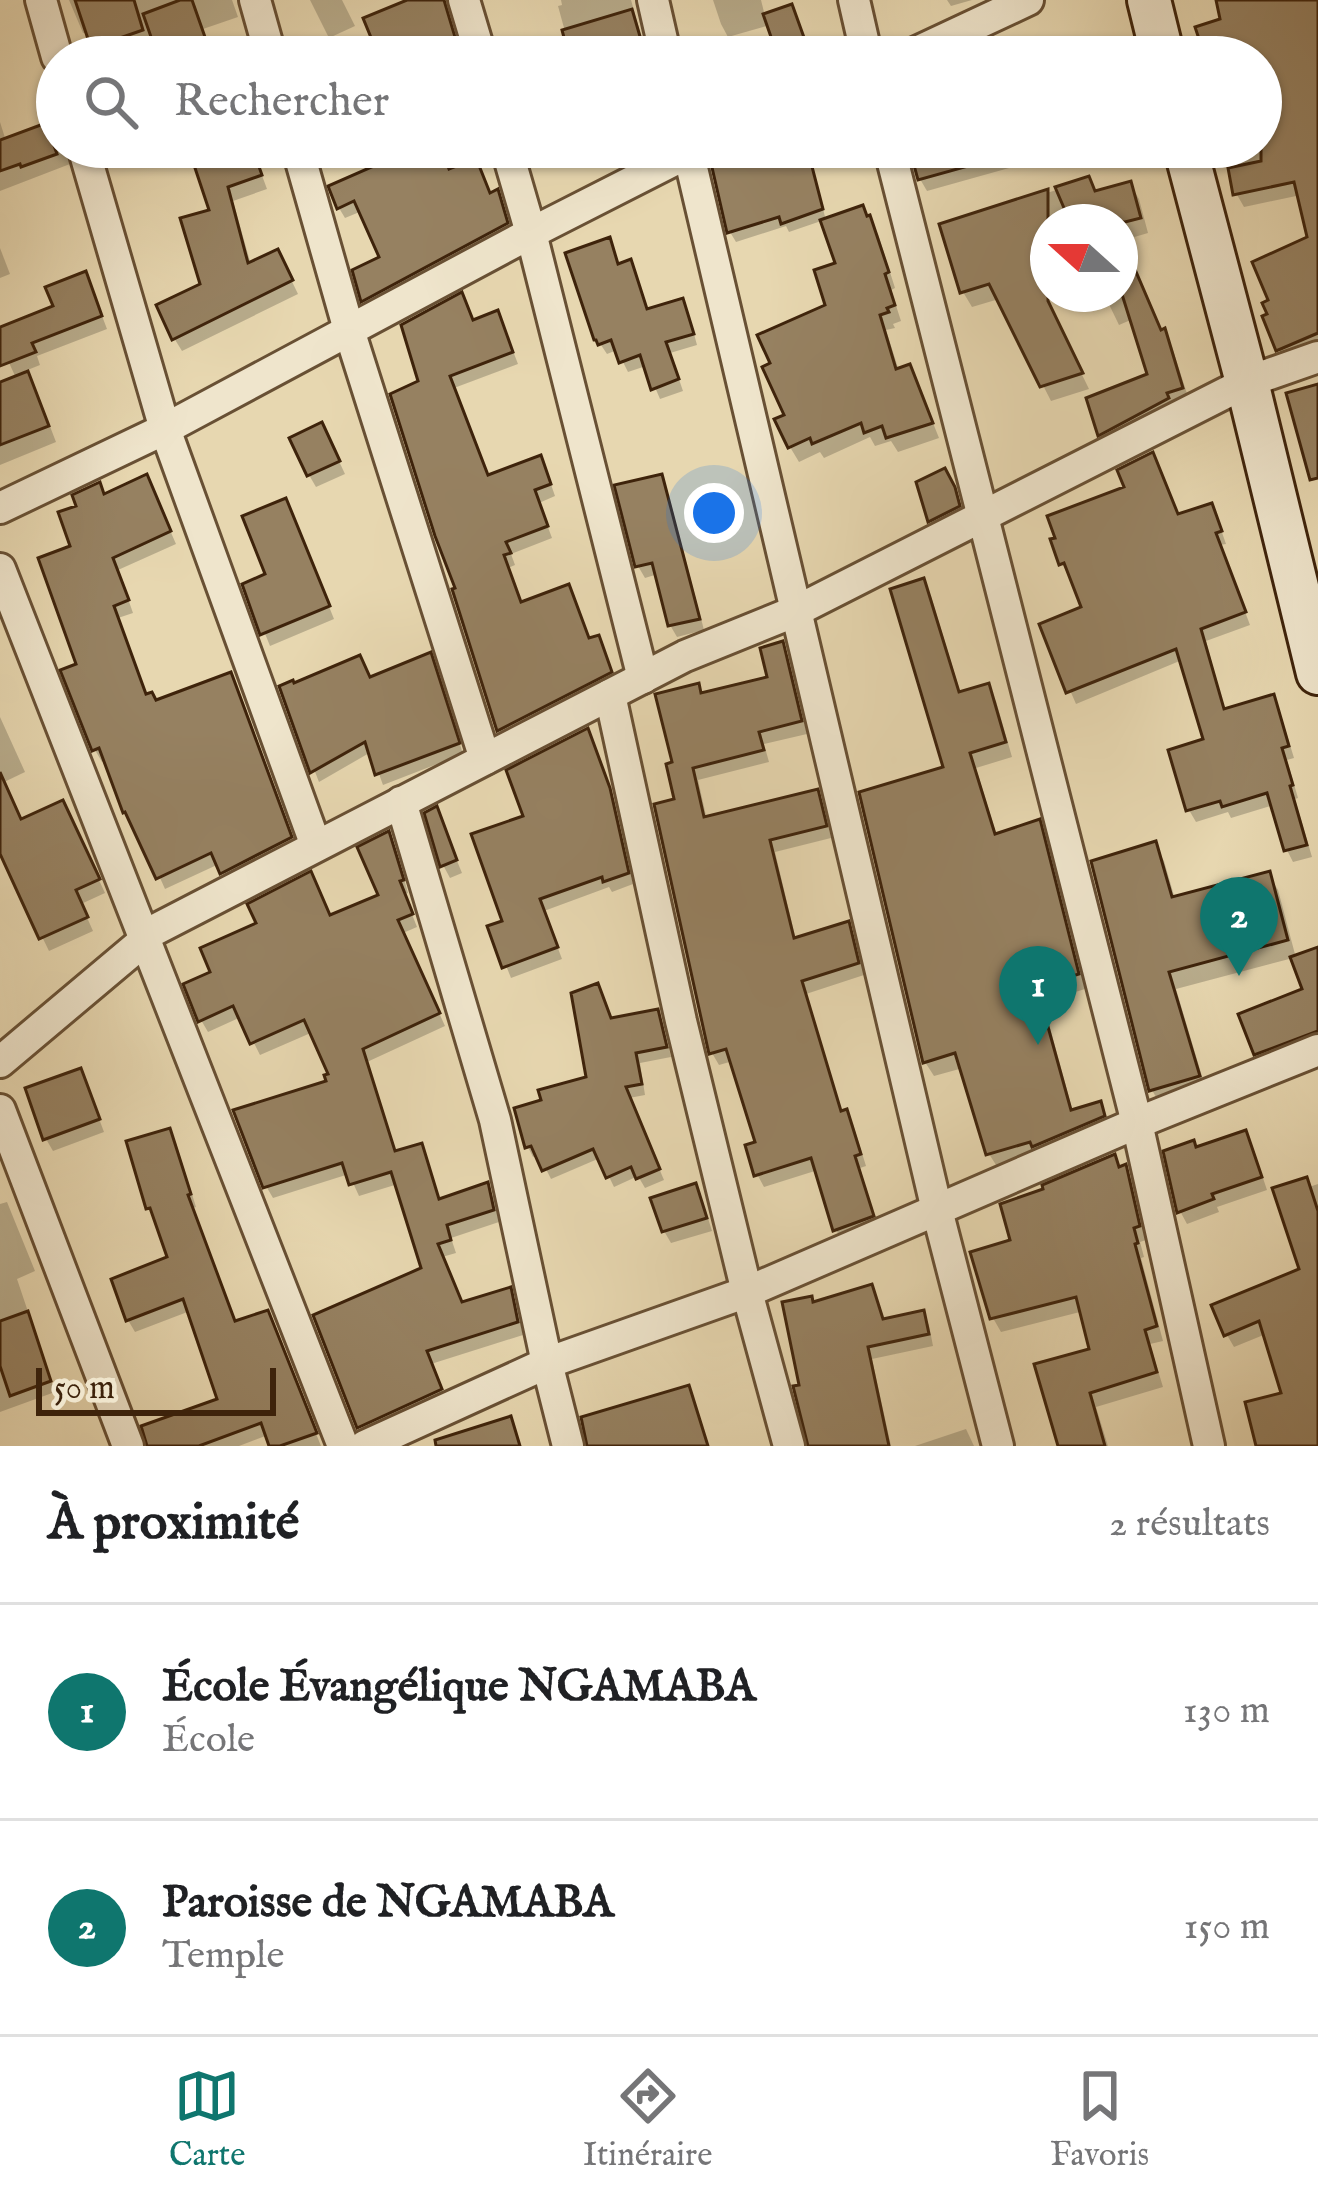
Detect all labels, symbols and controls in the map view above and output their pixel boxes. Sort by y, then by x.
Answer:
search box [36,36,1282,168]
icon: search [78,69,144,135]
text: Rechercher [174,74,389,131]
north arrow [1030,204,1138,312]
your location [684,483,744,543]
pin: 2 [1200,877,1278,976]
pin: 1 [999,946,1077,1045]
scale bar [36,1362,276,1415]
text: 50 m [54,1368,115,1410]
text: À proximité [48,1492,299,1557]
text: 2 résultats [1109,1500,1270,1549]
text: École Évangélique NGAMABA [162,1659,756,1716]
text: 1 [80,1687,94,1736]
text: 130 m [1183,1687,1270,1736]
text: École [162,1716,255,1765]
text: Paroisse de NGAMABA [162,1875,614,1932]
text: 2 [78,1903,96,1952]
text: 150 m [1184,1903,1270,1952]
text: Temple [162,1932,284,1981]
tab: Carte [169,2063,245,2177]
tab: Itinéraire [583,2063,712,2177]
tab: Favoris [1050,2063,1149,2177]

